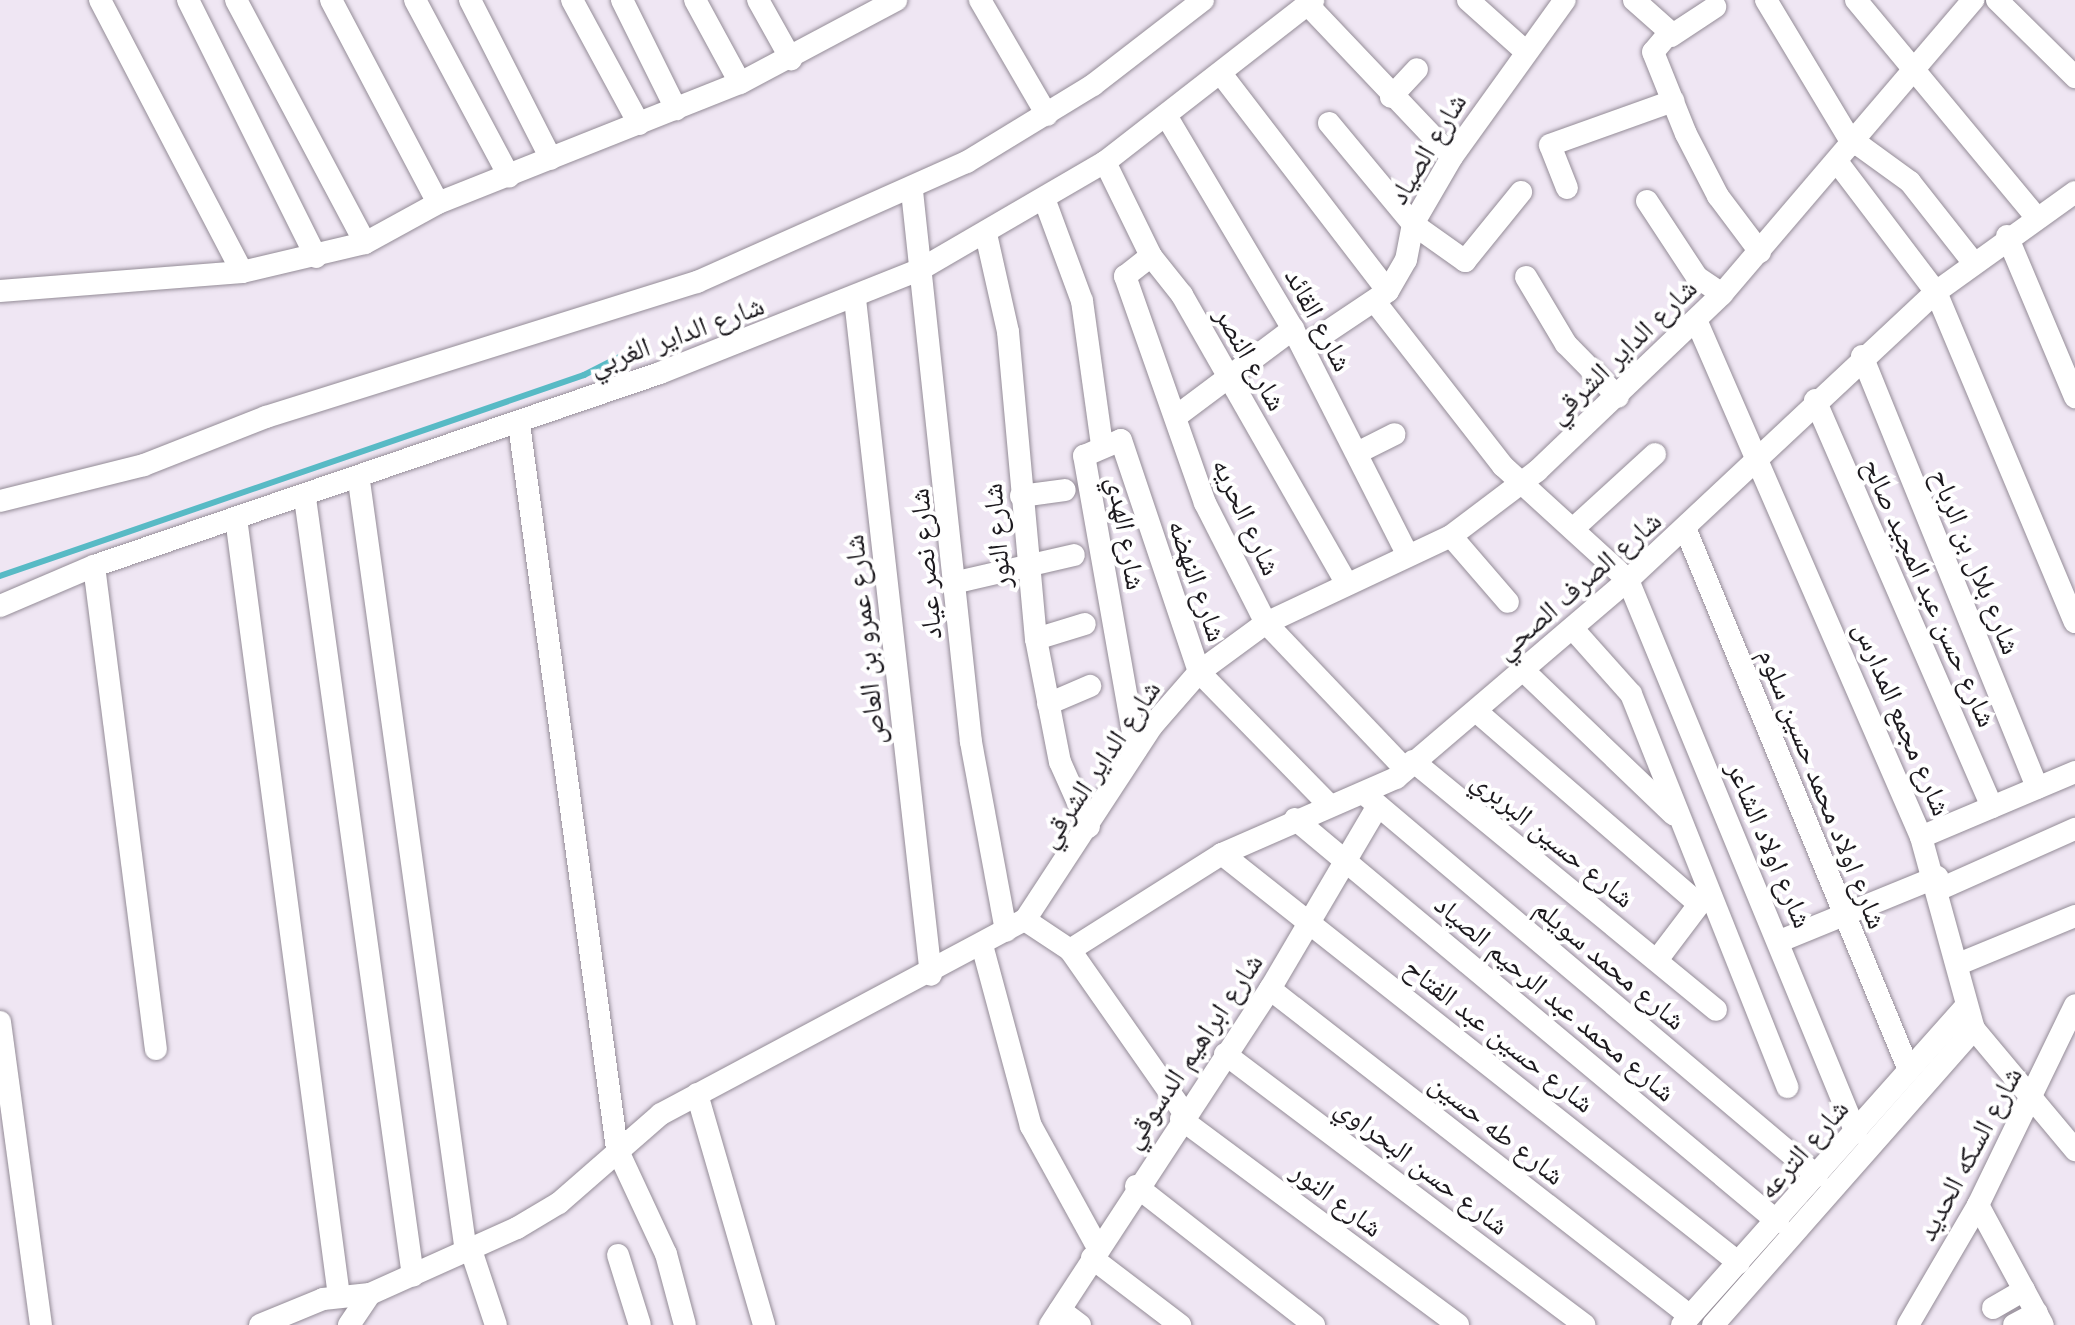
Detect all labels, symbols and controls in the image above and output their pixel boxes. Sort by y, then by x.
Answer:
street label: شارع الصياد [1380,86,1472,210]
street label: شارع القائد [1279,262,1361,376]
street label: شارع الداير الشرقي [1539,270,1703,430]
street label: شارع الداير الغربي [584,287,768,381]
street label: شارع النصر [1209,300,1295,416]
street label: شارع الحريه [1206,452,1290,580]
street label: شارع حسن عبد المجيد صالح [1857,452,2005,732]
street label: شارع بلال بن الرباح [1925,463,2029,659]
street label: شارع الهدي [1102,474,1154,592]
street label: شارع النور [974,482,1016,590]
street label: شارع نصر عياد [901,487,947,641]
street label: شارع الصرف الصحي [1487,503,1667,665]
street label: شارع النهضه [1163,515,1235,645]
street label: شارع عمرو بن العاص [835,533,891,747]
street label: شارع مجمع المدارس [1848,616,1960,820]
street label: شارع اولاد محمد حسين سلوم [1752,643,1896,933]
street label: شارع الداير الشرقي [1030,673,1166,853]
street label: شارع اولاد الشاعر [1721,756,1821,932]
street label: شارع حسين البربري [1466,762,1642,914]
street label: شارع محمد عبد الرحيم الصياد [1429,886,1683,1108]
street label: شارع محمد سويلم [1529,890,1693,1036]
street label: شارع ابراهيم الدسوقي [1113,946,1269,1154]
street label: شارع حسين عبد الفتاح [1398,949,1602,1119]
street label: شارع السكه الحديد [1908,1060,2028,1246]
street label: شارع طه حسين [1424,1065,1572,1191]
street label: شارع حسن البحراوي [1330,1089,1516,1241]
street label: شارع الترعه [1750,1091,1854,1205]
street label: شارع النور [1286,1153,1390,1243]

